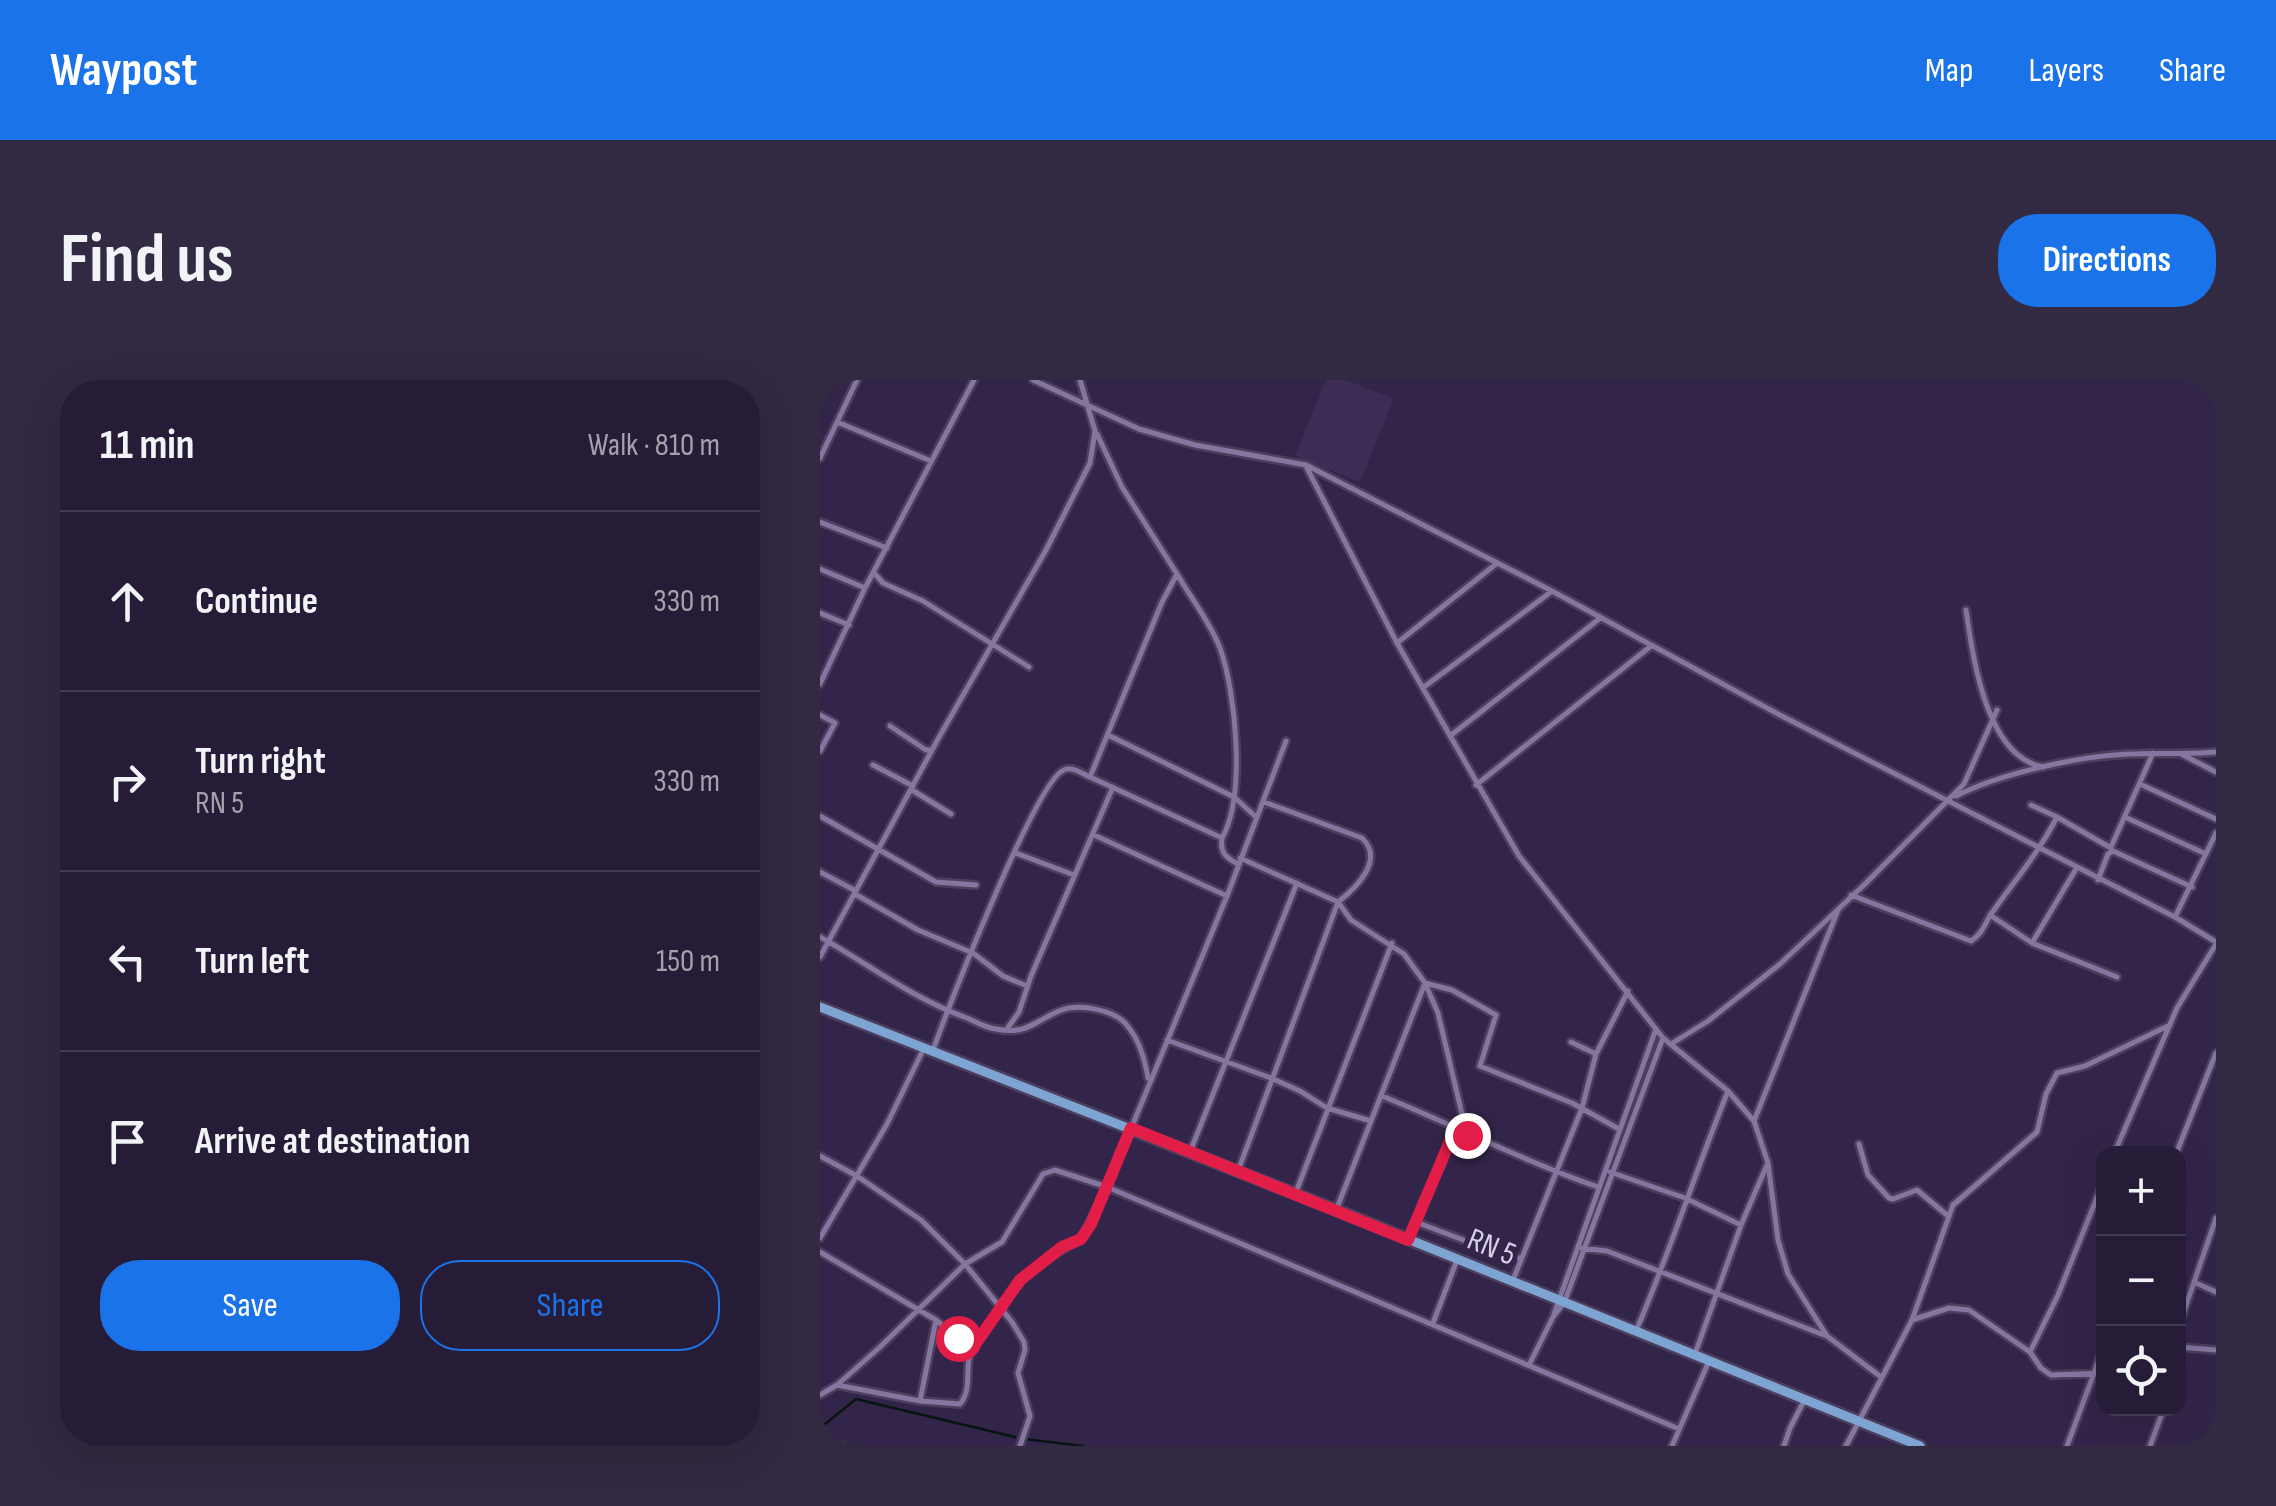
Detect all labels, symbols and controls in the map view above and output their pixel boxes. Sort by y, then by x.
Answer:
text: Waypost [50,42,197,99]
text: Map [1925,49,1973,92]
text: Layers [2028,49,2104,92]
text: Share [2159,49,2226,92]
button: Directions [1998,214,2216,307]
text: Find us [60,218,234,302]
text: 11 min [100,420,195,471]
text: Walk · 810 m [588,426,720,465]
icon: ahead [100,574,155,629]
text: Continue [195,579,318,624]
text: 330 m [653,582,720,621]
text: Turn right [195,739,326,784]
icon: right [100,754,155,809]
text: 330 m [653,762,720,801]
text: RN 5 [195,784,244,823]
icon: left [100,934,155,989]
text: Turn left [195,939,309,984]
text: 150 m [656,942,720,981]
route end [1445,1113,1491,1159]
icon: arrive [100,1114,155,1169]
text: Arrive at destination [195,1119,470,1164]
map controls [2096,1146,2186,1416]
button: + [2096,1146,2186,1236]
street label: RN 5 [1461,1220,1521,1275]
button: − [2096,1236,2186,1326]
button: Save [100,1260,400,1351]
button: Share [420,1260,720,1351]
route start [936,1316,982,1362]
button: locate [2096,1326,2186,1416]

